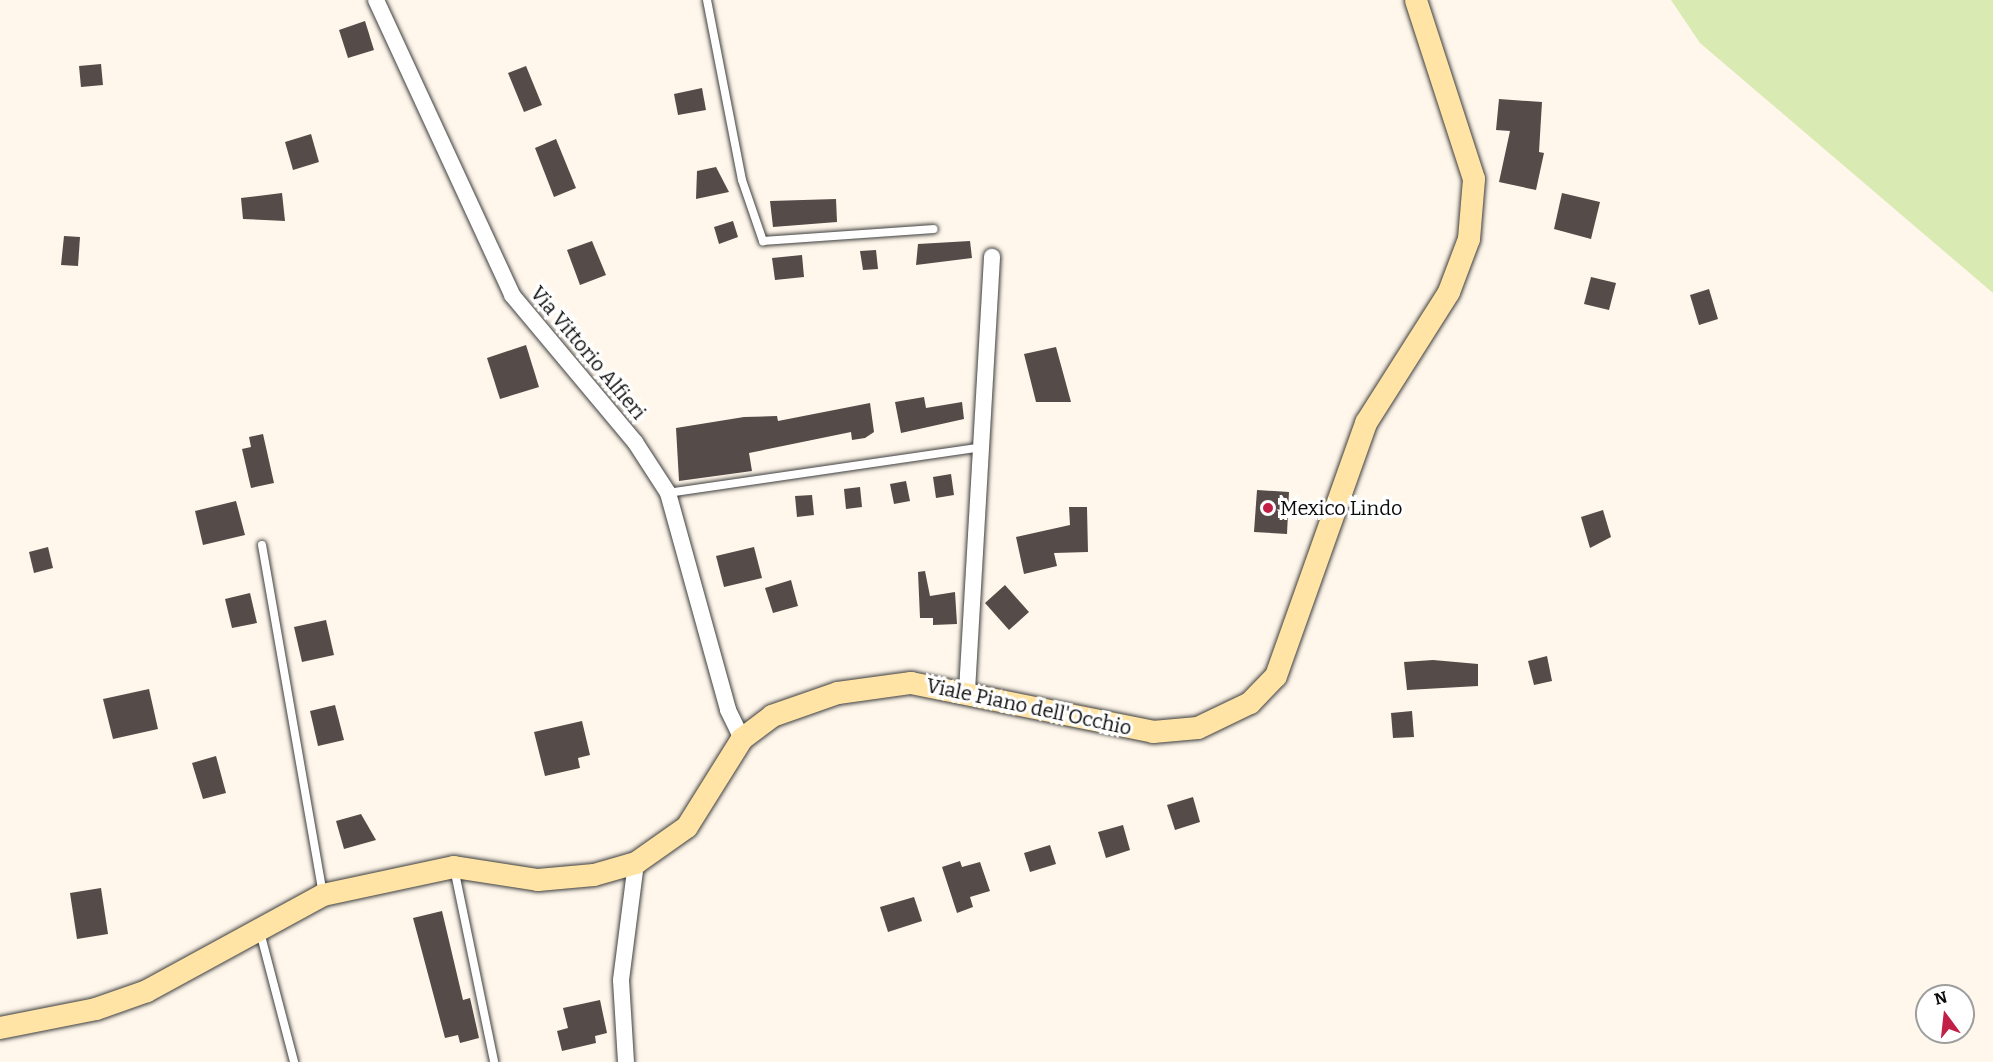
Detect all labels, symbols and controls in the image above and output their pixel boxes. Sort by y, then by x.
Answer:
street label: Via Vittorio Alfieri [525,282,651,424]
place label: Mexico Lindo [1280,496,1403,520]
marker: Mexico Lindo [1261,501,1275,515]
street label: Viale Piano dell'Occhio [924,674,1134,740]
north arrow [1915,984,1975,1044]
text: N [1932,987,1949,1009]

